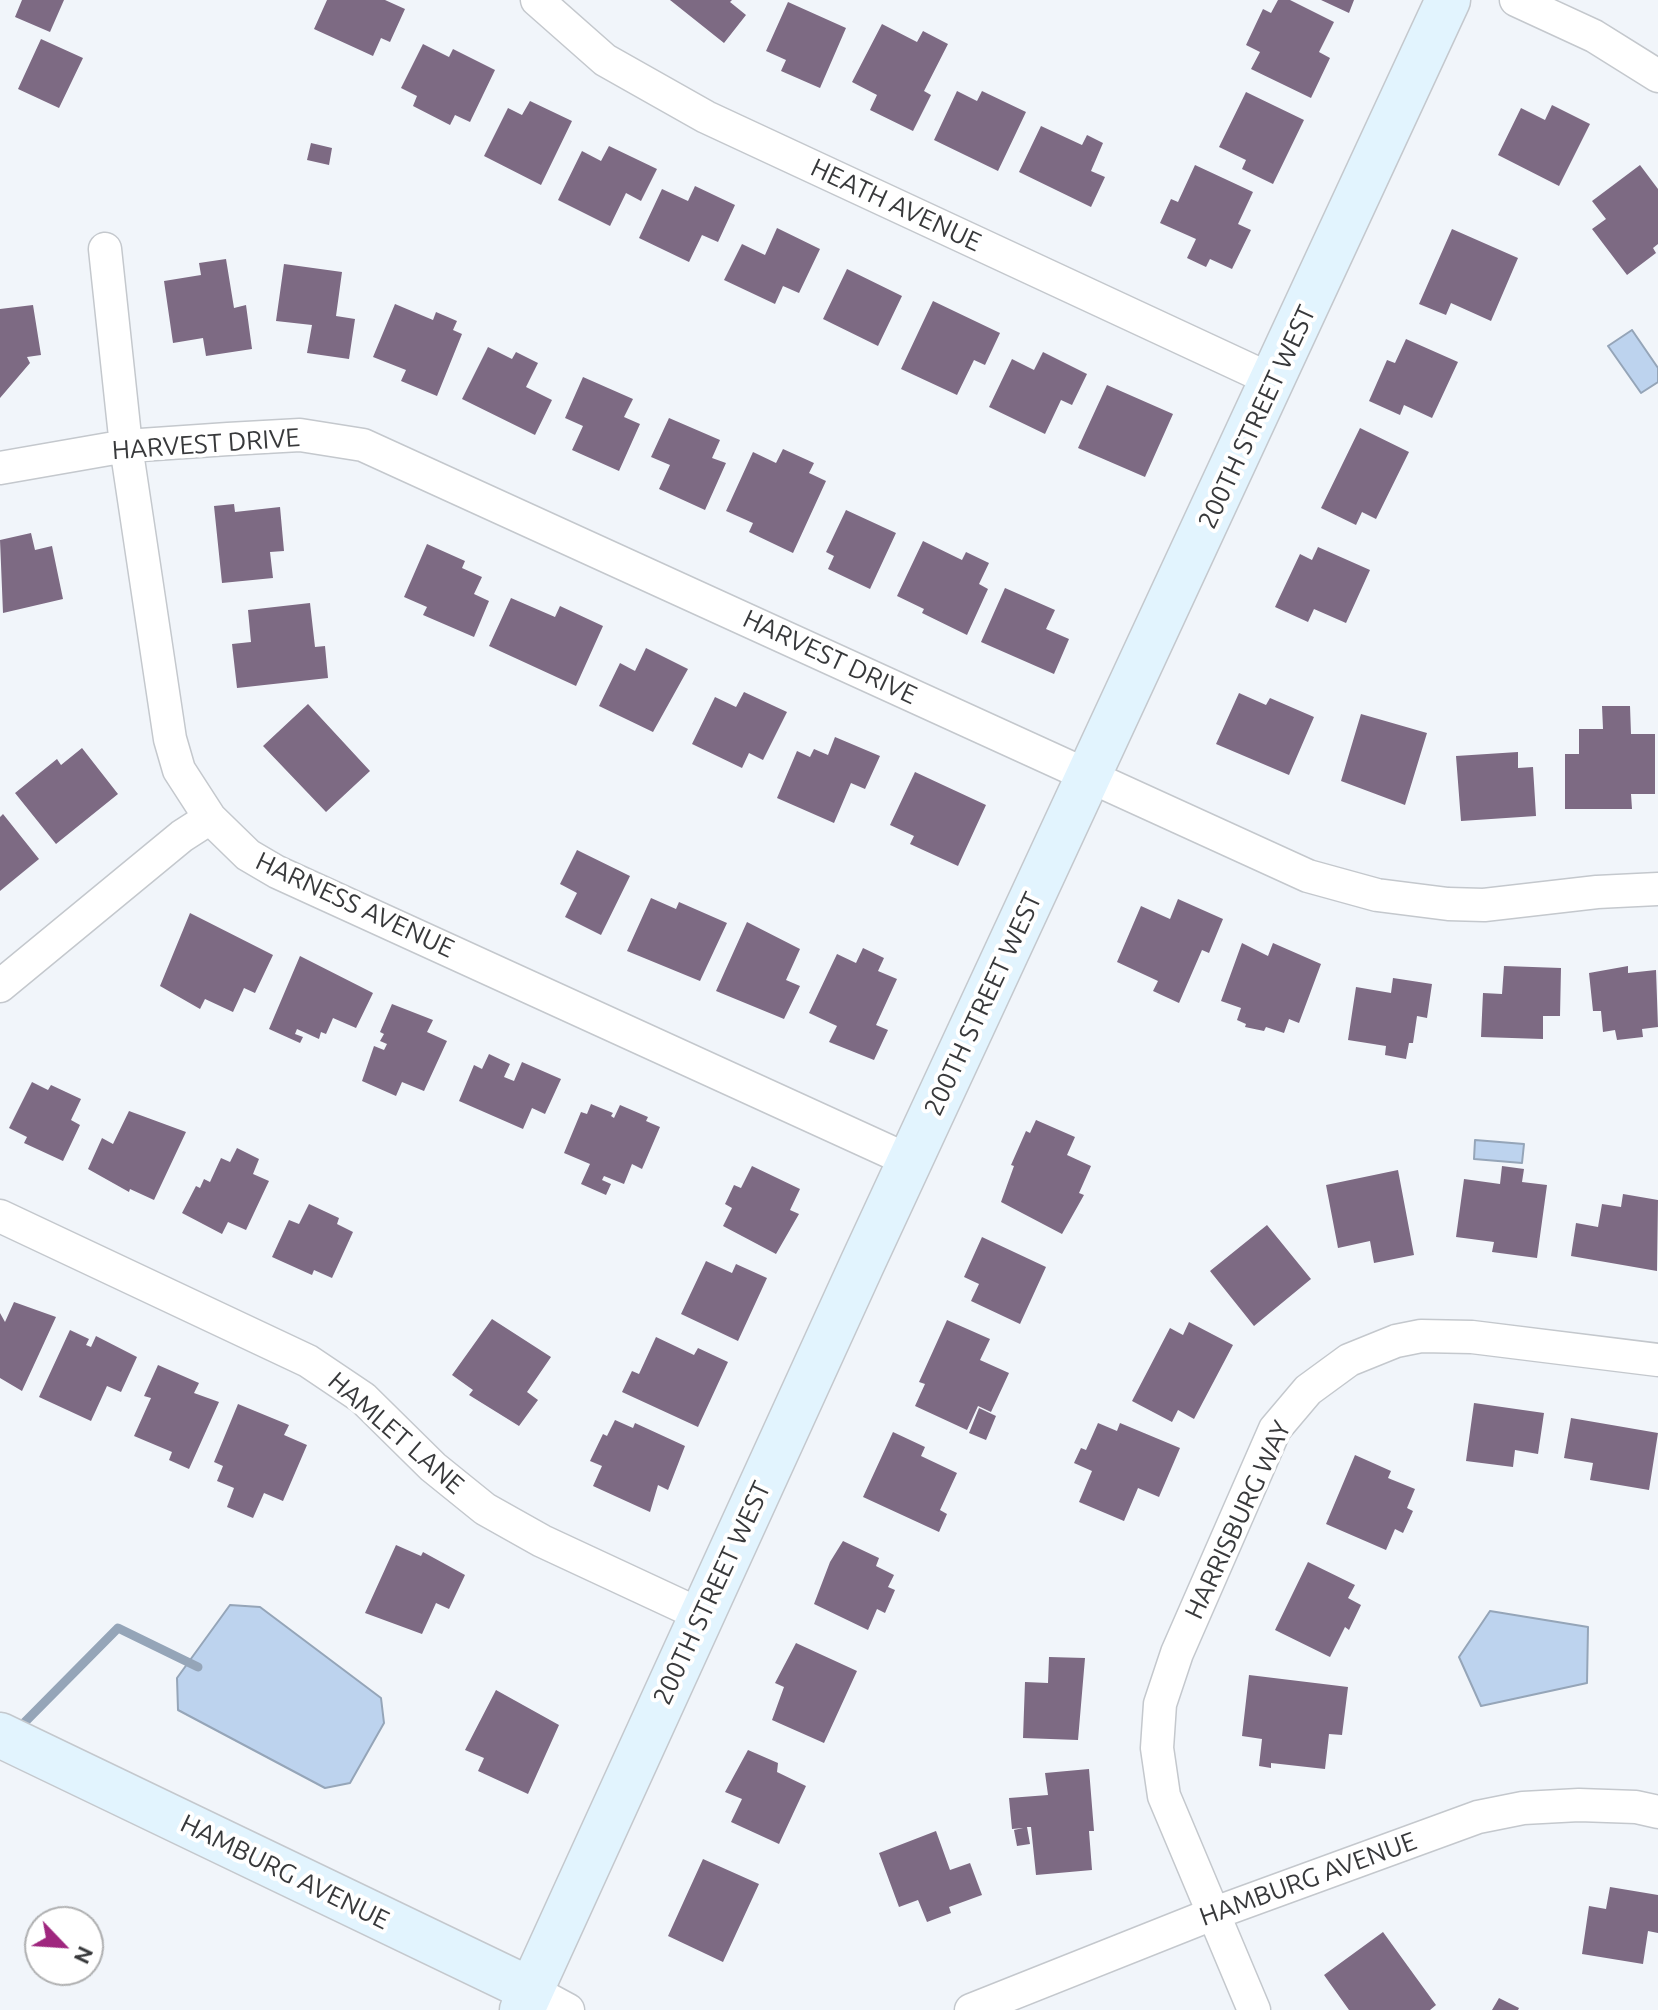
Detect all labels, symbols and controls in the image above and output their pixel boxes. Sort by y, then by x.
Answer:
street label: HEATH AVENUE [806,152,986,258]
street label: 200TH STREET WEST [1192,300,1322,534]
street label: HARVEST DRIVE [111,422,301,466]
street label: HARVEST DRIVE [738,603,922,711]
street label: HARNESS AVENUE [251,845,459,965]
street label: 200TH STREET WEST [918,887,1048,1121]
street label: HAMLET LANE [322,1366,470,1500]
street label: HARRISBURG WAY [1178,1416,1298,1624]
street label: 200TH STREET WEST [647,1476,777,1710]
street label: HAMBURG AVENUE [175,1808,395,1936]
street label: HAMBURG AVENUE [1195,1825,1421,1933]
north arrow [24,1906,104,1986]
text: N [70,1943,99,1968]

